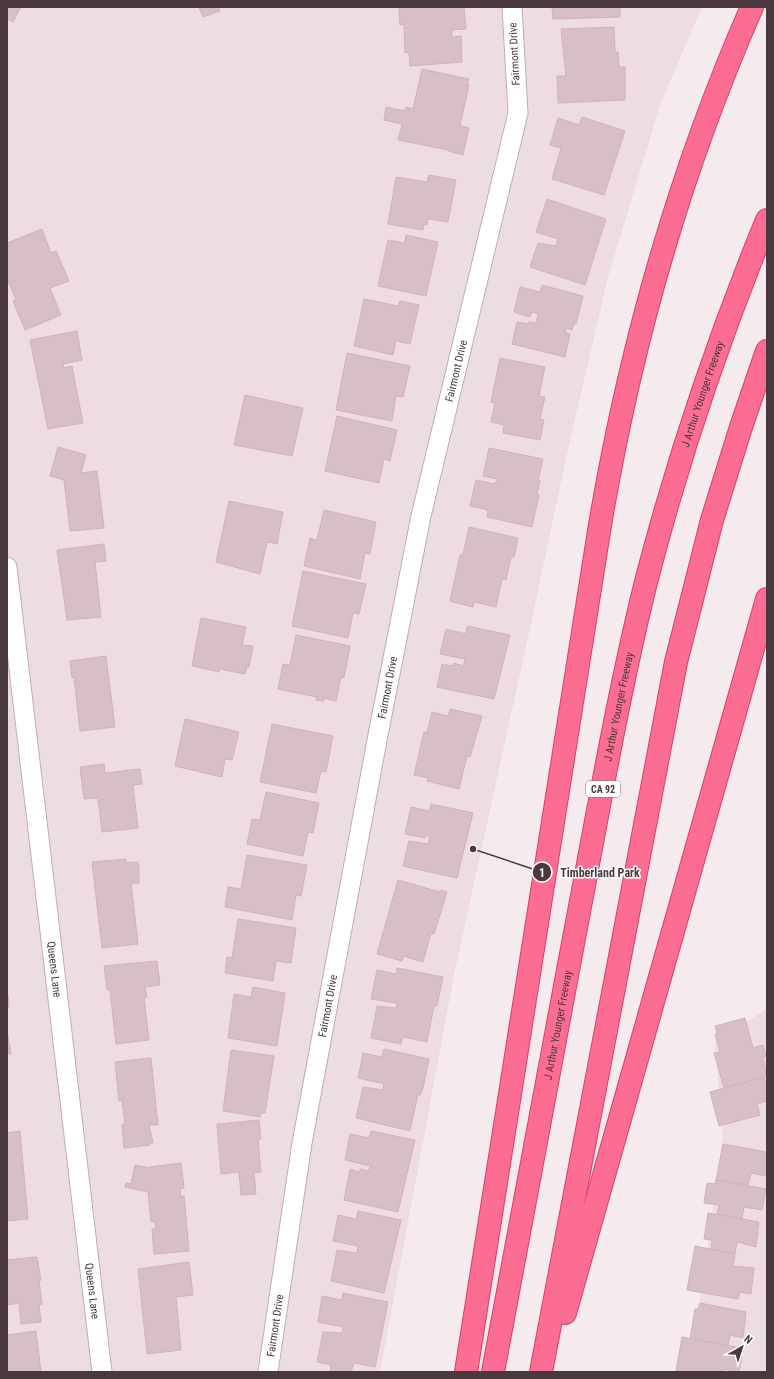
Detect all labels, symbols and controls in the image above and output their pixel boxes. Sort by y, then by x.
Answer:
street label: Fairmont Drive [506,22,523,86]
street label: Fairmont Drive [443,339,470,403]
street label: J Arthur Younger Freeway [679,339,727,449]
street label: J Arthur Younger Freeway [601,650,637,763]
street label: Fairmont Drive [375,655,400,720]
road number: CA 92 [586,781,620,797]
callout: Timberland Park [532,860,648,884]
text: 1 [539,866,545,880]
text: Timberland Park [560,866,640,880]
street label: Queens Lane [44,941,64,998]
street label: J Arthur Younger Freeway [542,969,575,1081]
street label: Fairmont Drive [316,974,340,1038]
street label: Queens Lane [82,1262,102,1320]
street label: Fairmont Drive [264,1293,286,1358]
north arrow [722,1327,762,1367]
text: N [741,1332,755,1347]

